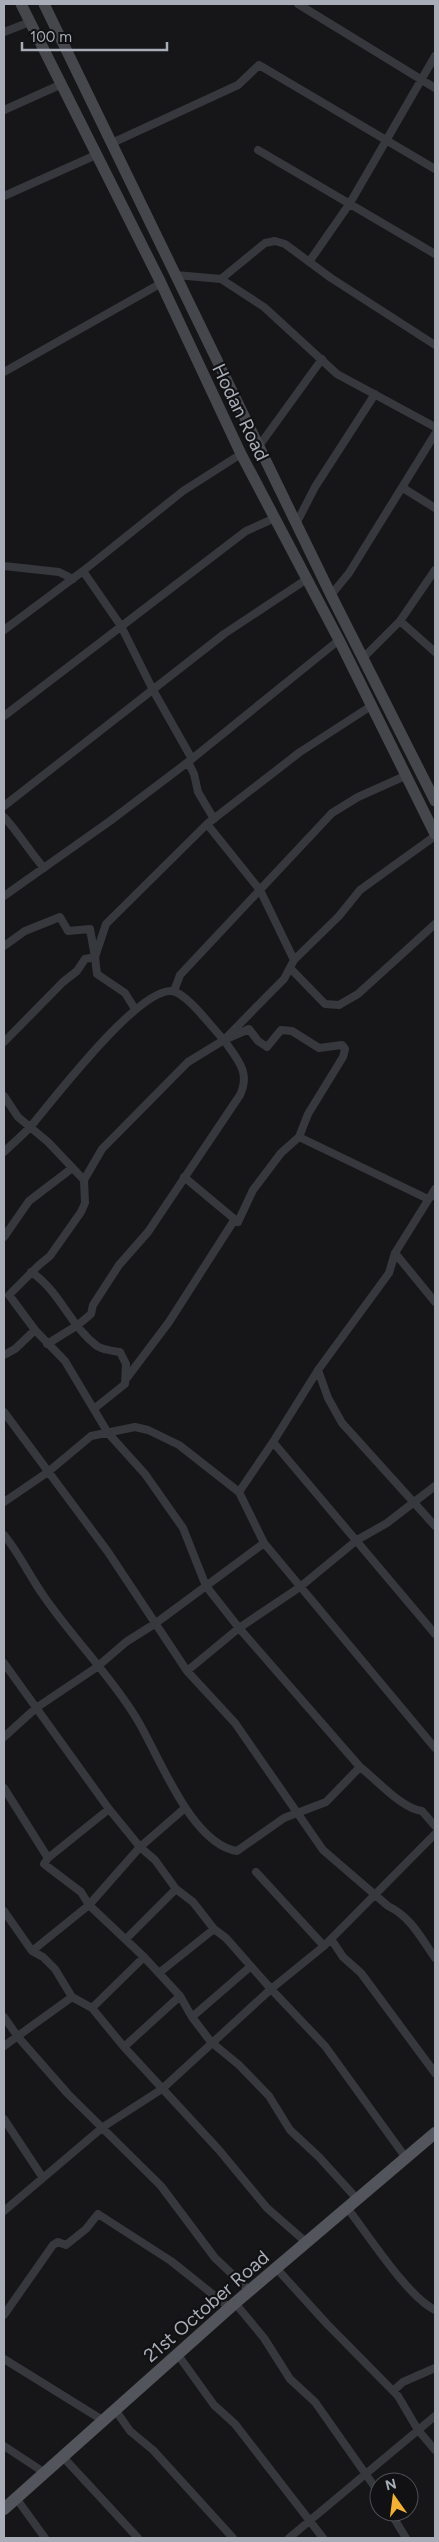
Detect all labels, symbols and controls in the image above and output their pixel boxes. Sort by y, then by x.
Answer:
scale bar [22,20,168,52]
text: 100 m [30,28,72,46]
street label: Hodan Road [207,360,274,465]
street label: 21st October Road [139,2246,274,2367]
north arrow [369,2472,419,2522]
text: N [384,2475,398,2494]

